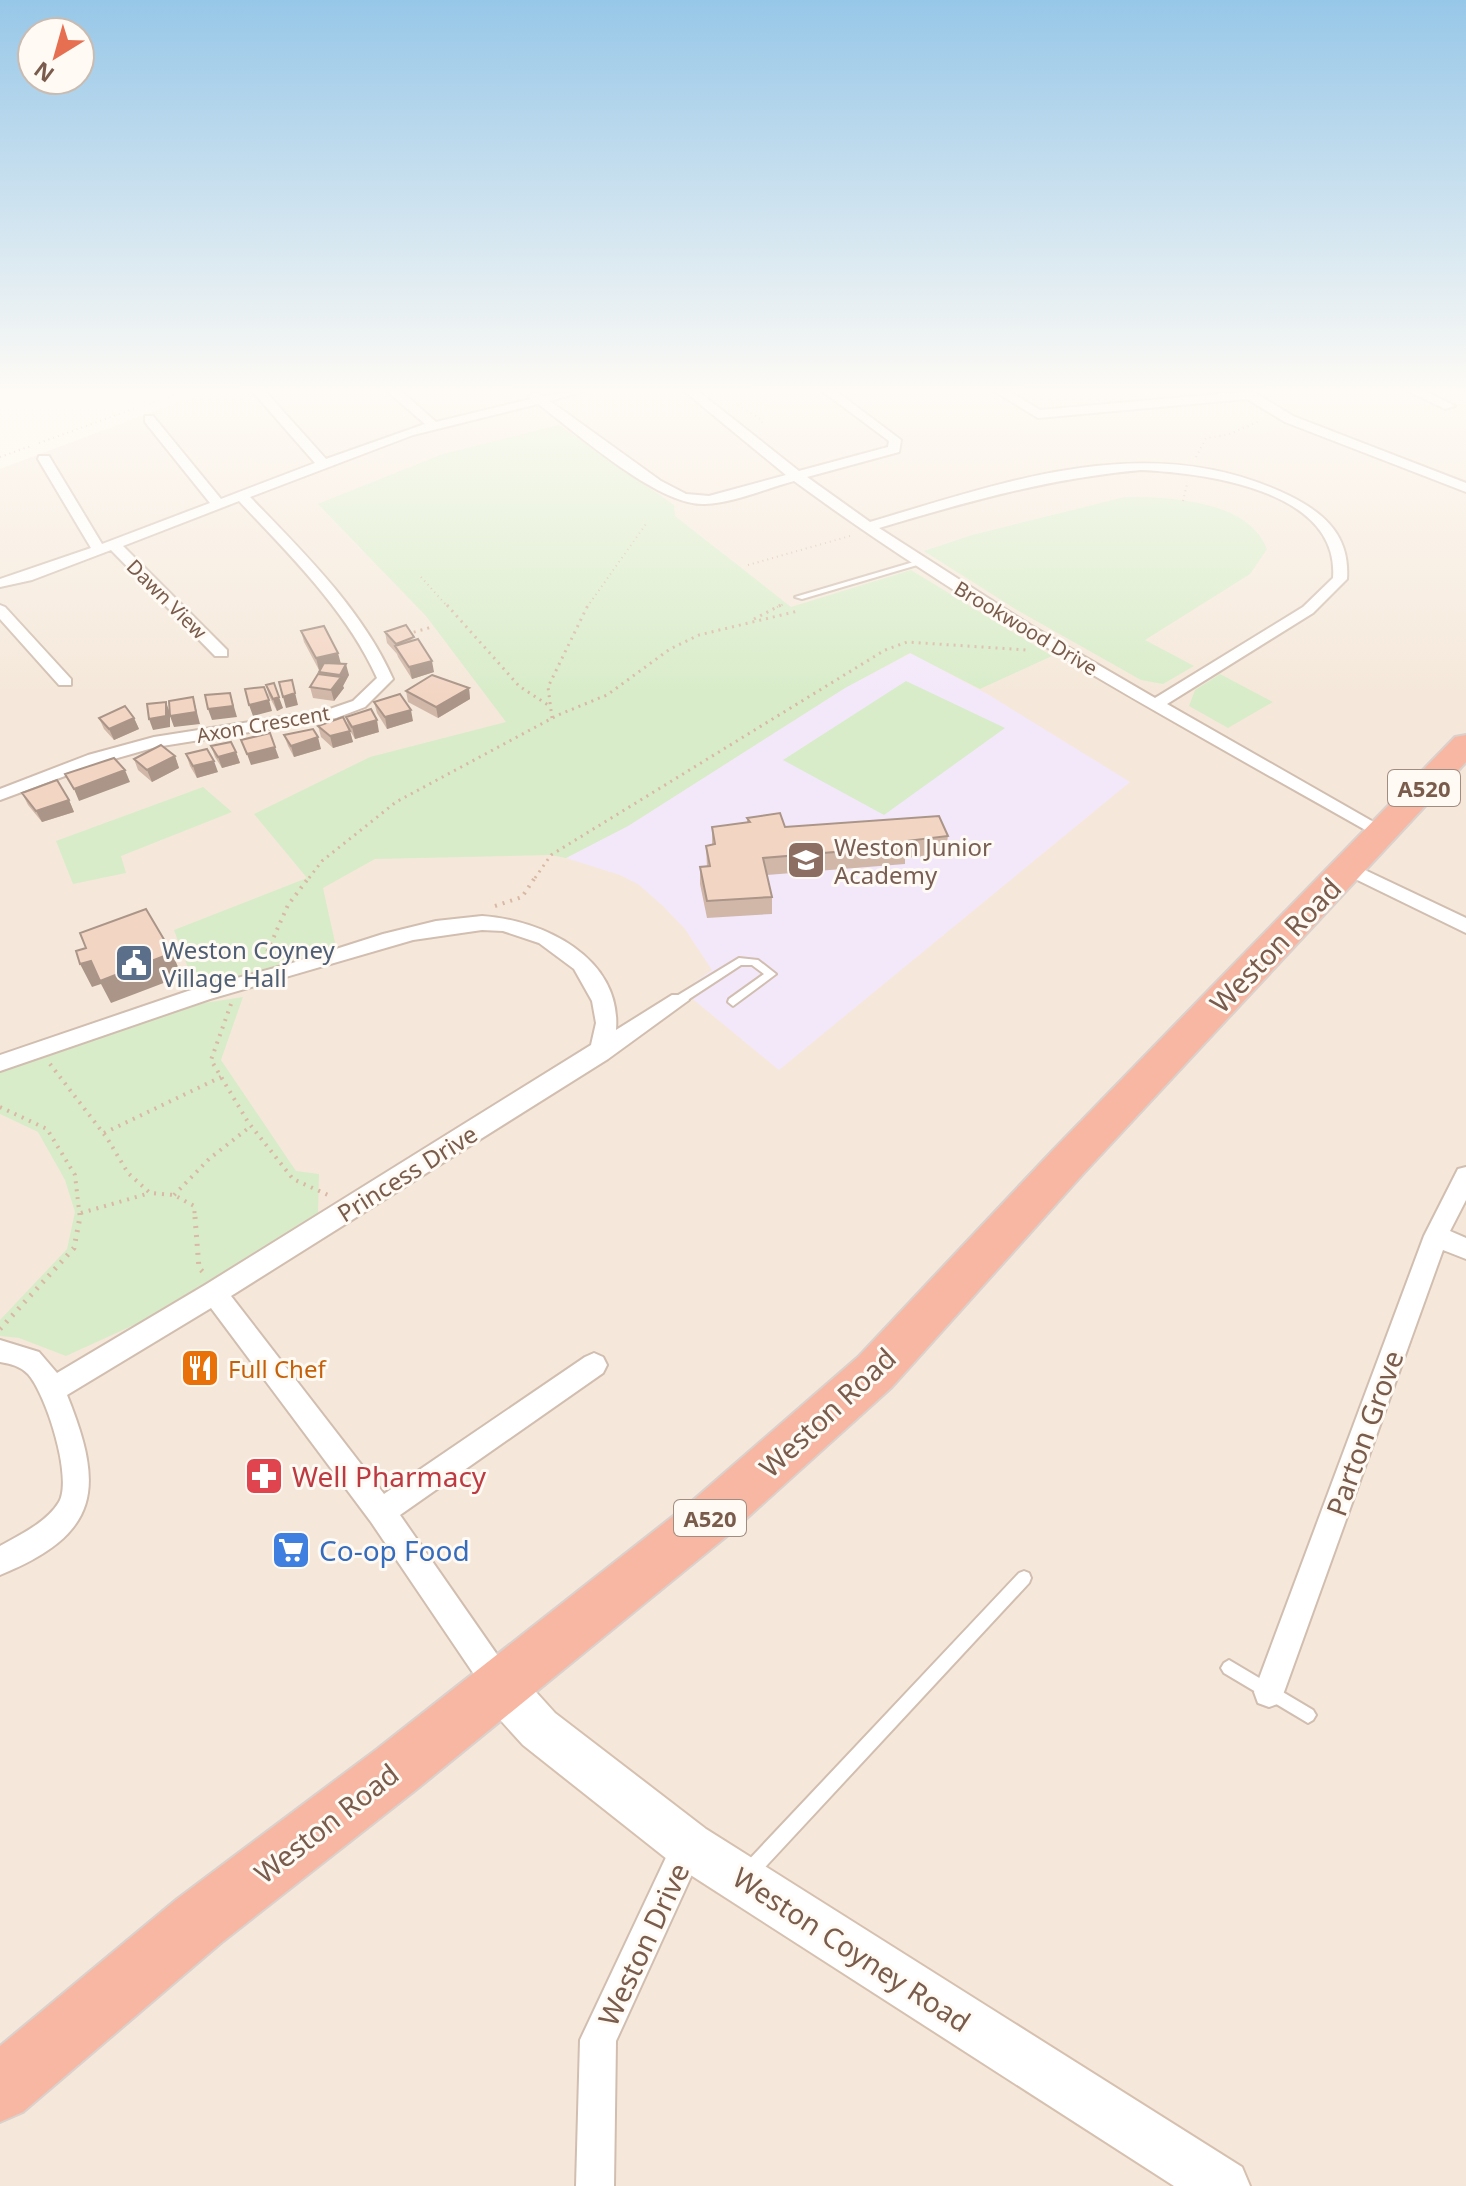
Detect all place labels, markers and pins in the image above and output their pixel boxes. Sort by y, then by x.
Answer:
place label: Weston Junior Academy [834,830,992,891]
school or university icon: Weston Junior Academy [785,839,827,881]
place label: Weston Coyney Village Hall [162,933,335,994]
public building icon: Weston Coyney Village Hall [113,942,155,984]
restaurant icon: Full Chef [179,1347,221,1389]
place label: Full Chef [228,1352,327,1385]
pharmacy icon: Well Pharmacy [243,1455,285,1497]
place label: Well Pharmacy [292,1457,487,1495]
supermarket icon: Co-op Food [270,1529,312,1571]
place label: Co-op Food [319,1531,470,1569]

